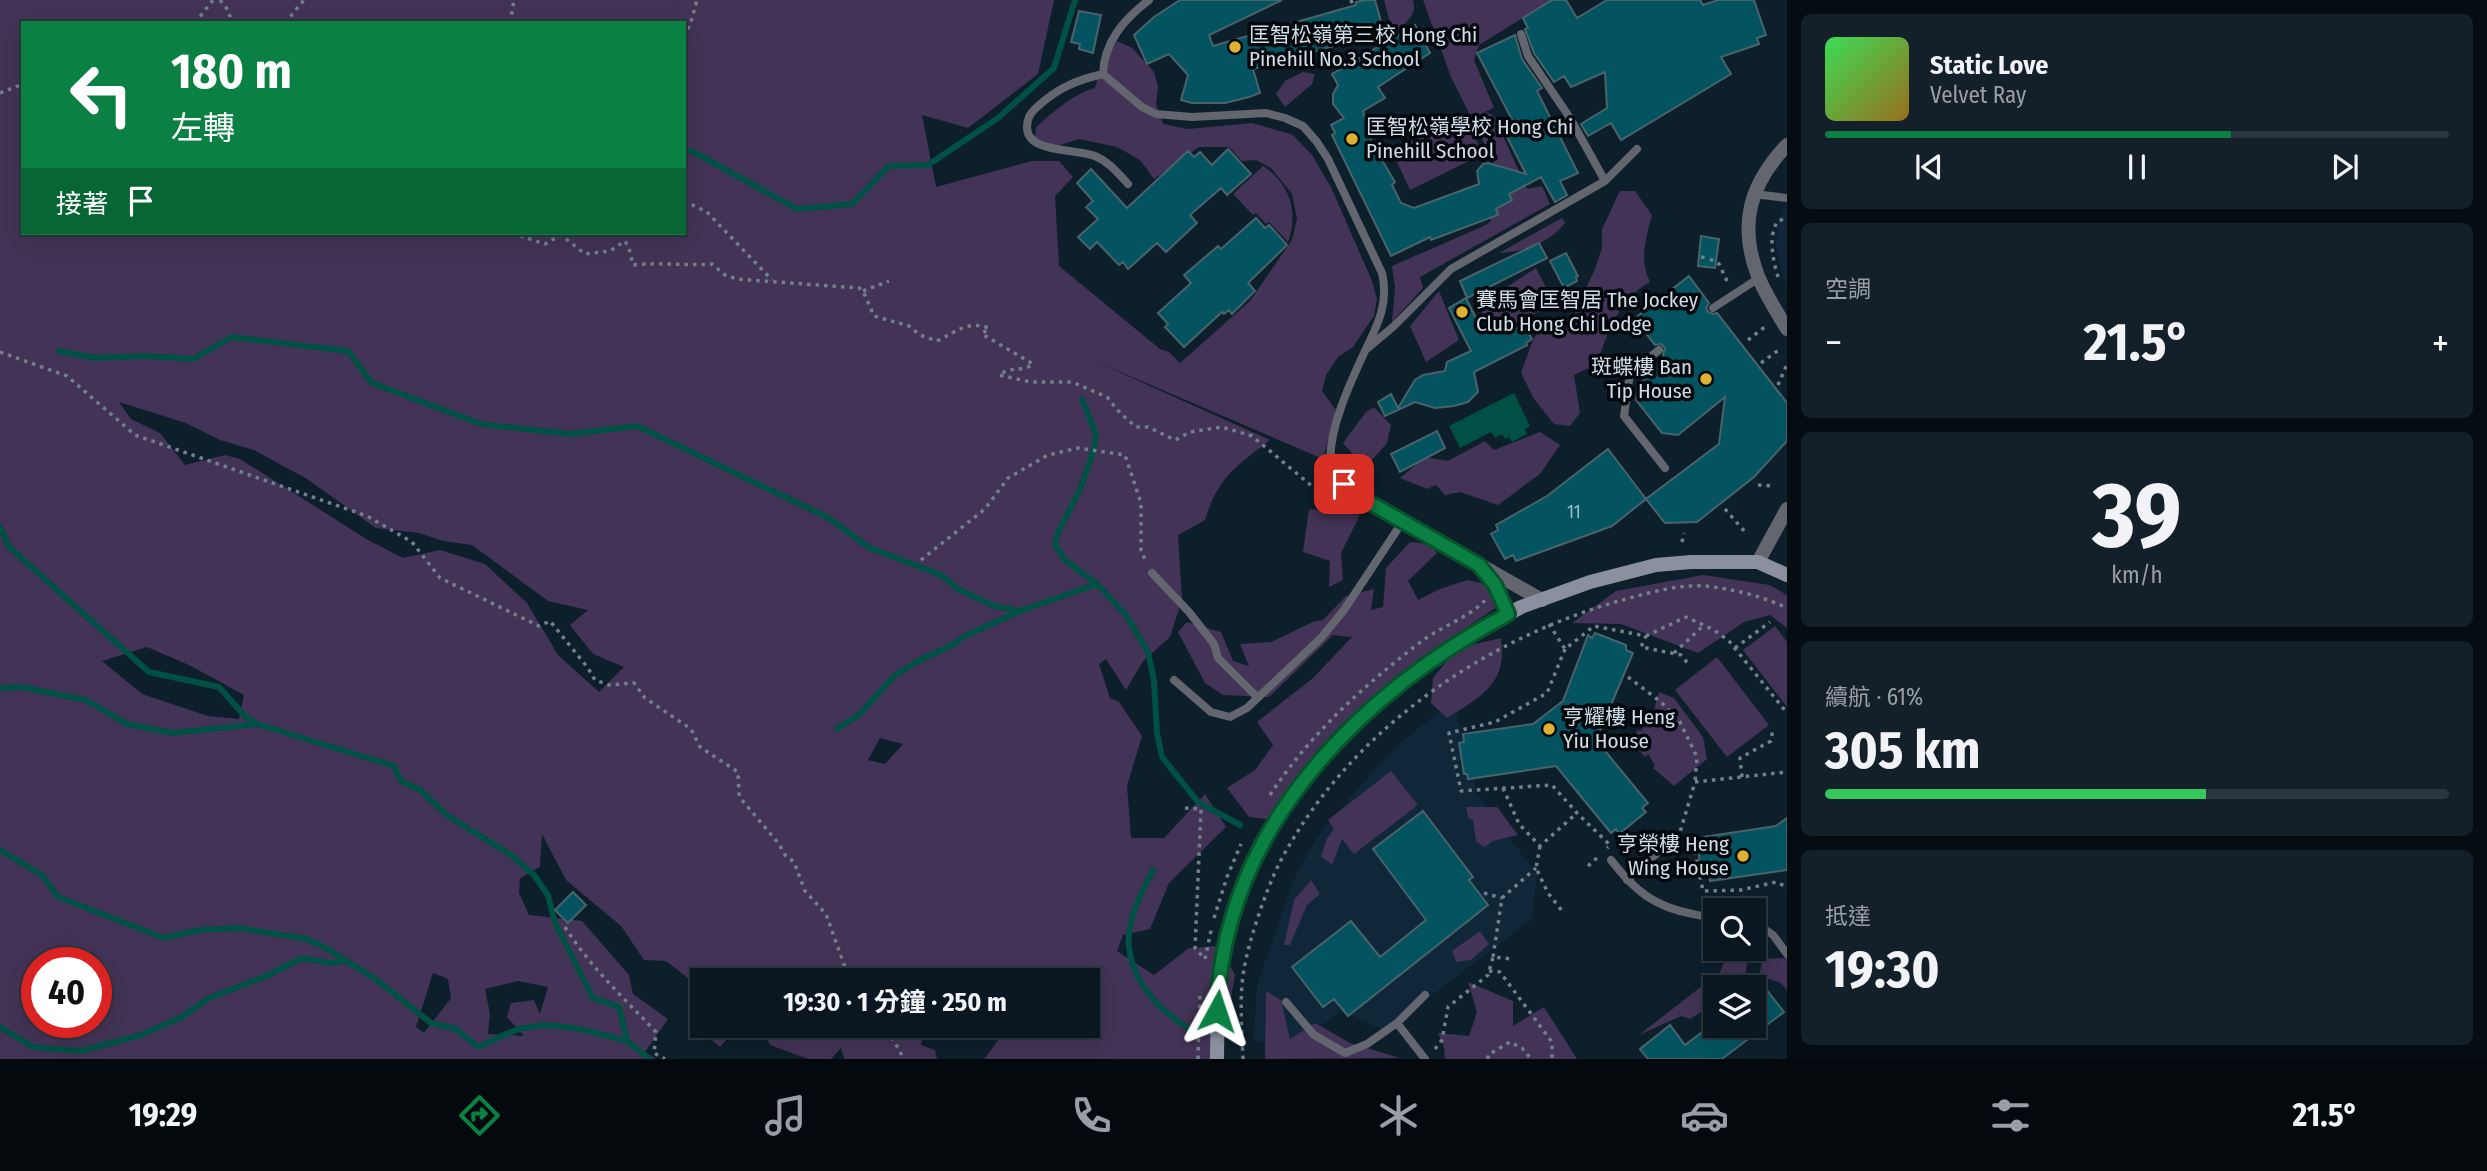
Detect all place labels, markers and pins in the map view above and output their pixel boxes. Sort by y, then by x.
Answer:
place label: 匡智松嶺第三校 Hong Chi Pinehill No.3 School [1249,22,1477,72]
marker: 匡智松嶺第三校 Hong Chi Pinehill No.3 School [1227,39,1243,55]
place label: 匡智松嶺學校 Hong Chi Pinehill School [1366,114,1573,164]
marker: 匡智松嶺學校 Hong Chi Pinehill School [1344,131,1360,147]
place label: 賽馬會匡智居 The Jockey Club Hong Chi Lodge [1476,287,1699,337]
marker: 賽馬會匡智居 The Jockey Club Hong Chi Lodge [1454,304,1470,320]
place label: 斑蝶樓 Ban Tip House [1591,354,1692,404]
marker: 斑蝶樓 Ban Tip House [1698,371,1714,387]
pin [1314,454,1374,514]
place label: 亨耀樓 Heng Yiu House [1563,704,1675,754]
marker: 亨耀樓 Heng Yiu House [1541,721,1557,737]
place label: 亨榮樓 Heng Wing House [1617,831,1729,881]
marker: 亨榮樓 Heng Wing House [1735,848,1751,864]

